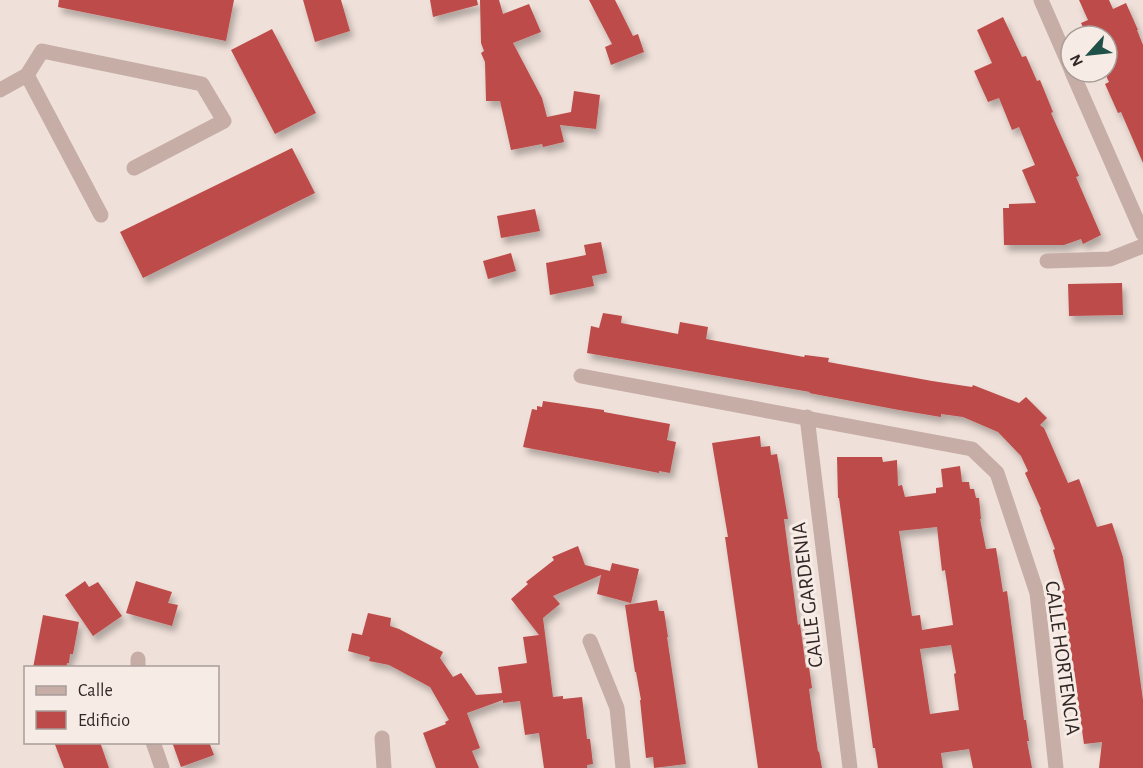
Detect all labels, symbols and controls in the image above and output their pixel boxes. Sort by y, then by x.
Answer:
north arrow [1059,24,1119,84]
text: N [1067,52,1086,69]
street label: CALLE GARDENIA [788,521,827,669]
street label: CALLE HORTENCIA [1041,580,1084,736]
legend [24,666,219,744]
text: Calle [78,682,113,700]
text: Edificio [78,712,130,730]

